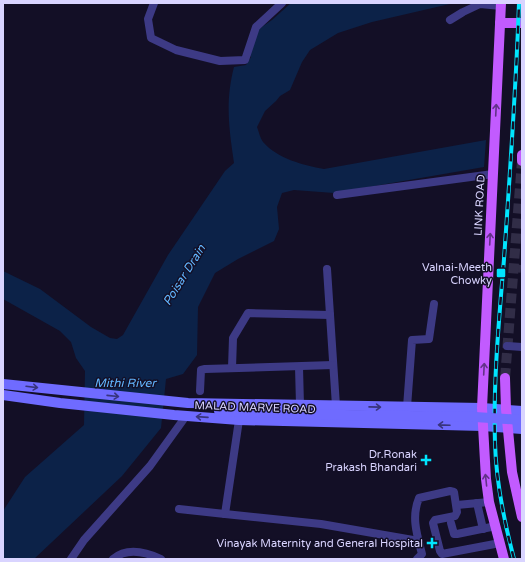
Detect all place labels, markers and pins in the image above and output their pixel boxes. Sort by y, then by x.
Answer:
place label: Valnai-Meeth Chowky [422,261,492,287]
marker: Valnai-Meeth Chowky [495,267,507,279]
place label: Dr.Ronak Prakash Bhandari [325,448,417,474]
marker: Dr.Ronak Prakash Bhandari [420,454,432,466]
place label: Vinayak Maternity and General Hospital [216,537,423,550]
marker: Vinayak Maternity and General Hospital [426,537,438,549]

